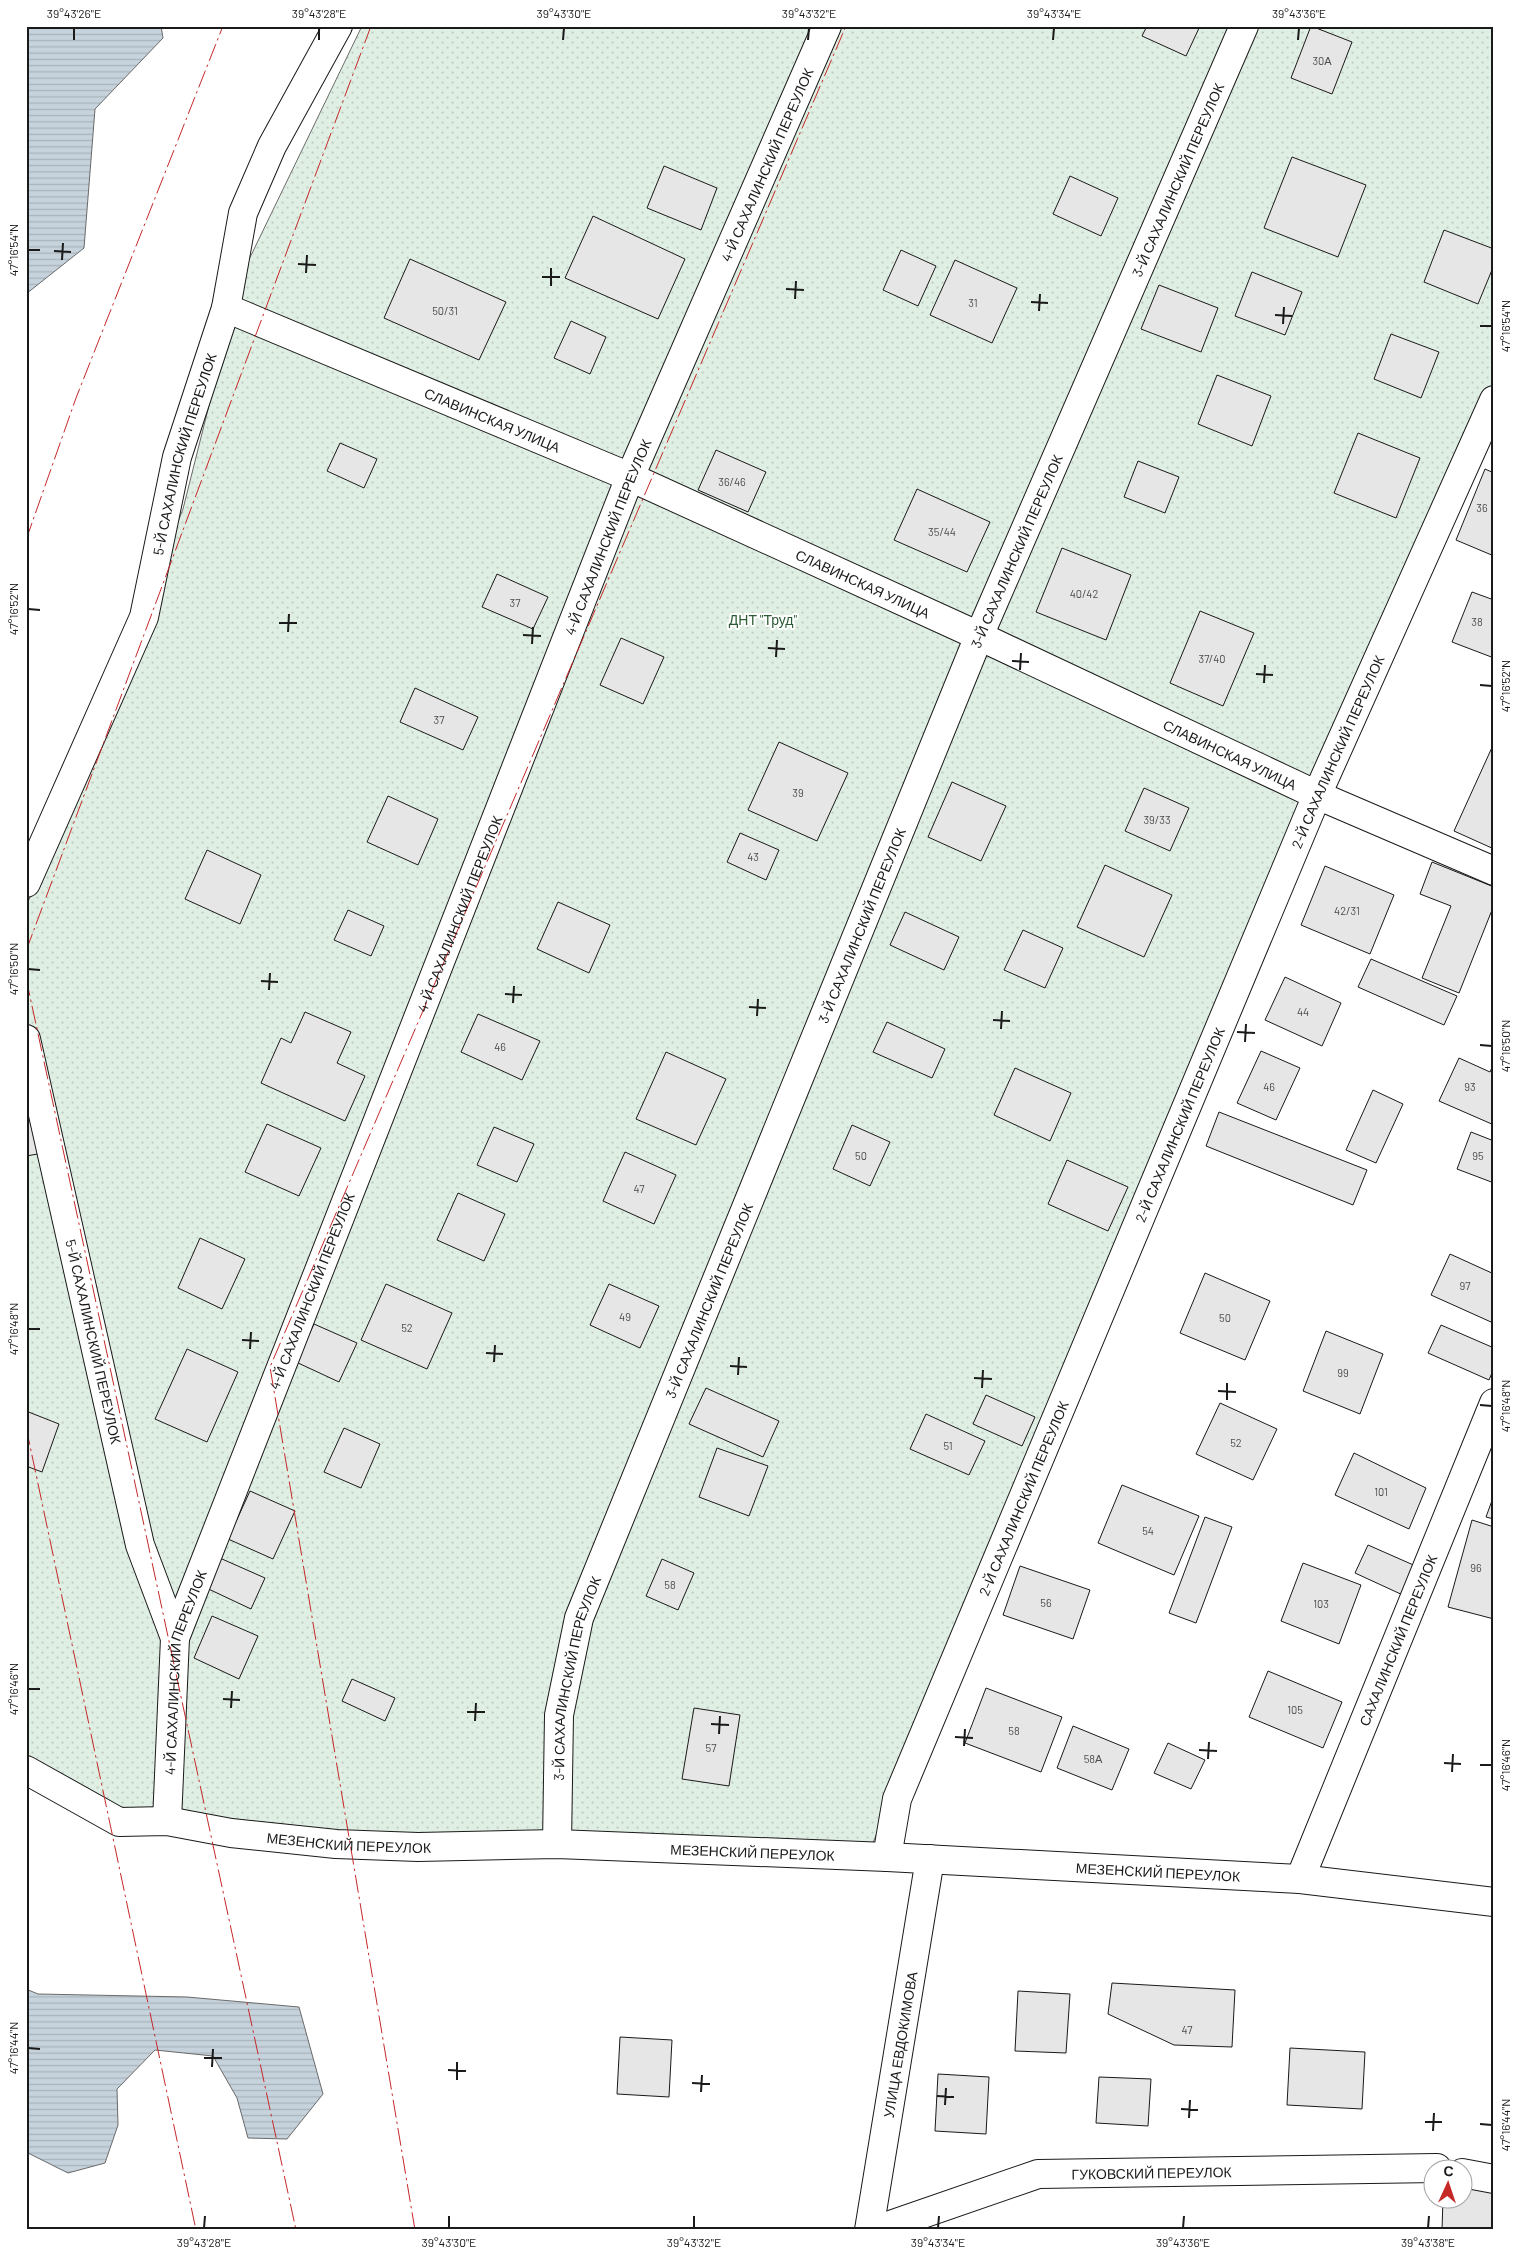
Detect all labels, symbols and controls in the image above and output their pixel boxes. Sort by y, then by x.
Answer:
text: 39°43'26"E [47,6,101,20]
text: 39°43'28"E [292,6,346,20]
text: 39°43'30"E [537,6,591,20]
text: 39°43'32"E [782,6,836,20]
text: 39°43'34"E [1027,6,1081,20]
text: 39°43'36"E [1272,6,1326,20]
house number: 30А [1312,54,1332,67]
street label: 4-Й САХАЛИНСКИЙ ПЕРЕУЛОК [717,64,817,264]
street label: 3-Й САХАЛИНСКИЙ ПЕРЕУЛОК [1128,80,1227,279]
text: 47°16'54"N [6,224,20,276]
house number: 31 [968,296,978,309]
text: 47°16'54"N [1498,300,1512,352]
house number: 50/31 [432,304,458,317]
street label: 5-Й САХАЛИНСКИЙ ПЕРЕУЛОК [148,350,219,557]
street label: СЛАВИНСКАЯ УЛИЦА [422,384,564,456]
street label: 4-Й САХАЛИНСКИЙ ПЕРЕУЛОК [560,436,654,637]
street label: 3-Й САХАЛИНСКИЙ ПЕРЕУЛОК [967,451,1066,650]
house number: 36/46 [718,475,746,488]
house number: 36 [1476,501,1488,514]
house number: 35/44 [928,525,956,538]
street label: СЛАВИНСКАЯ УЛИЦА [793,545,933,621]
text: 47°16'52"N [6,583,20,635]
house number: 40/42 [1070,587,1098,600]
house number: 37 [510,596,520,609]
park label: ДНТ "Труд" [729,611,798,628]
house number: 38 [1471,615,1483,628]
house number: 37/40 [1199,652,1225,665]
street label: 2-Й САХАЛИНСКИЙ ПЕРЕУЛОК [1287,652,1387,851]
text: 47°16'52"N [1498,660,1512,712]
house number: 37 [434,713,444,726]
street label: СЛАВИНСКАЯ УЛИЦА [1161,715,1300,793]
house number: 39 [792,786,804,799]
street label: 4-Й САХАЛИНСКИЙ ПЕРЕУЛОК [413,812,505,1014]
house number: 39/33 [1143,813,1171,826]
street label: 3-Й САХАЛИНСКИЙ ПЕРЕУЛОК [814,824,909,1025]
house number: 43 [747,850,759,863]
house number: 42/31 [1334,904,1360,917]
text: 47°16'50"N [6,943,20,995]
house number: 44 [1297,1005,1309,1018]
text: 47°16'50"N [1498,1020,1512,1072]
street label: 2-Й САХАЛИНСКИЙ ПЕРЕУЛОК [1131,1024,1228,1224]
house number: 46 [494,1040,506,1053]
house number: 46 [1263,1080,1275,1093]
house number: 93 [1464,1080,1476,1093]
house number: 50 [855,1149,867,1162]
house number: 95 [1472,1149,1484,1162]
house number: 47 [634,1182,644,1195]
street label: 4-Й САХАЛИНСКИЙ ПЕРЕУЛОК [265,1189,358,1392]
street label: 3-Й САХАЛИНСКИЙ ПЕРЕУЛОК [661,1200,756,1400]
street label: 5-Й САХАЛИНСКИЙ ПЕРЕУЛОК [63,1238,126,1446]
house number: 97 [1460,1279,1470,1292]
text: 47°16'48"N [6,1303,20,1355]
house number: 49 [619,1310,631,1323]
house number: 50 [1219,1311,1231,1324]
house number: 52 [401,1321,413,1334]
house number: 99 [1337,1366,1349,1379]
text: 47°16'48"N [1498,1380,1512,1432]
street label: 2-Й САХАЛИНСКИЙ ПЕРЕУЛОК [975,1397,1071,1598]
house number: 52 [1230,1436,1242,1449]
house number: 51 [943,1439,953,1452]
house number: 101 [1374,1485,1388,1498]
house number: 54 [1142,1524,1154,1537]
street label: САХАЛИНСКИЙ ПЕРЕУЛОК [1355,1551,1440,1728]
house number: 96 [1470,1561,1482,1574]
street label: 4-Й САХАЛИНСКИЙ ПЕРЕУЛОК [161,1566,210,1775]
street label: 3-Й САХАЛИНСКИЙ ПЕРЕУЛОК [549,1573,604,1781]
house number: 58 [664,1578,676,1591]
house number: 56 [1040,1596,1052,1609]
house number: 103 [1313,1597,1329,1610]
text: 47°16'46"N [6,1663,20,1715]
house number: 105 [1287,1703,1303,1716]
house number: 58 [1008,1724,1020,1737]
text: 47°16'46"N [1498,1739,1512,1791]
house number: 57 [706,1741,716,1754]
house number: 58А [1084,1752,1103,1765]
street label: МЕЗЕНСКИЙ ПЕРЕУЛОК [266,1828,432,1856]
street label: МЕЗЕНСКИЙ ПЕРЕУЛОК [670,1840,836,1863]
street label: МЕЗЕНСКИЙ ПЕРЕУЛОК [1075,1859,1242,1884]
street label: УЛИЦА ЕВДОКИМОВА [879,1969,920,2119]
text: 47°16'44"N [6,2022,20,2074]
house number: 47 [1182,2023,1192,2036]
text: 47°16'44"N [1498,2099,1512,2151]
north arrow [1422,2158,1472,2208]
text: С [1443,2162,1454,2179]
street label: ГУКОВСКИЙ ПЕРЕУЛОК [1071,2163,1233,2182]
text: 39°43'28"E [177,2235,231,2249]
text: 39°43'30"E [422,2235,476,2249]
text: 39°43'32"E [667,2235,721,2249]
text: 39°43'34"E [911,2235,965,2249]
text: 39°43'36"E [1156,2235,1210,2249]
text: 39°43'38"E [1401,2235,1455,2249]

